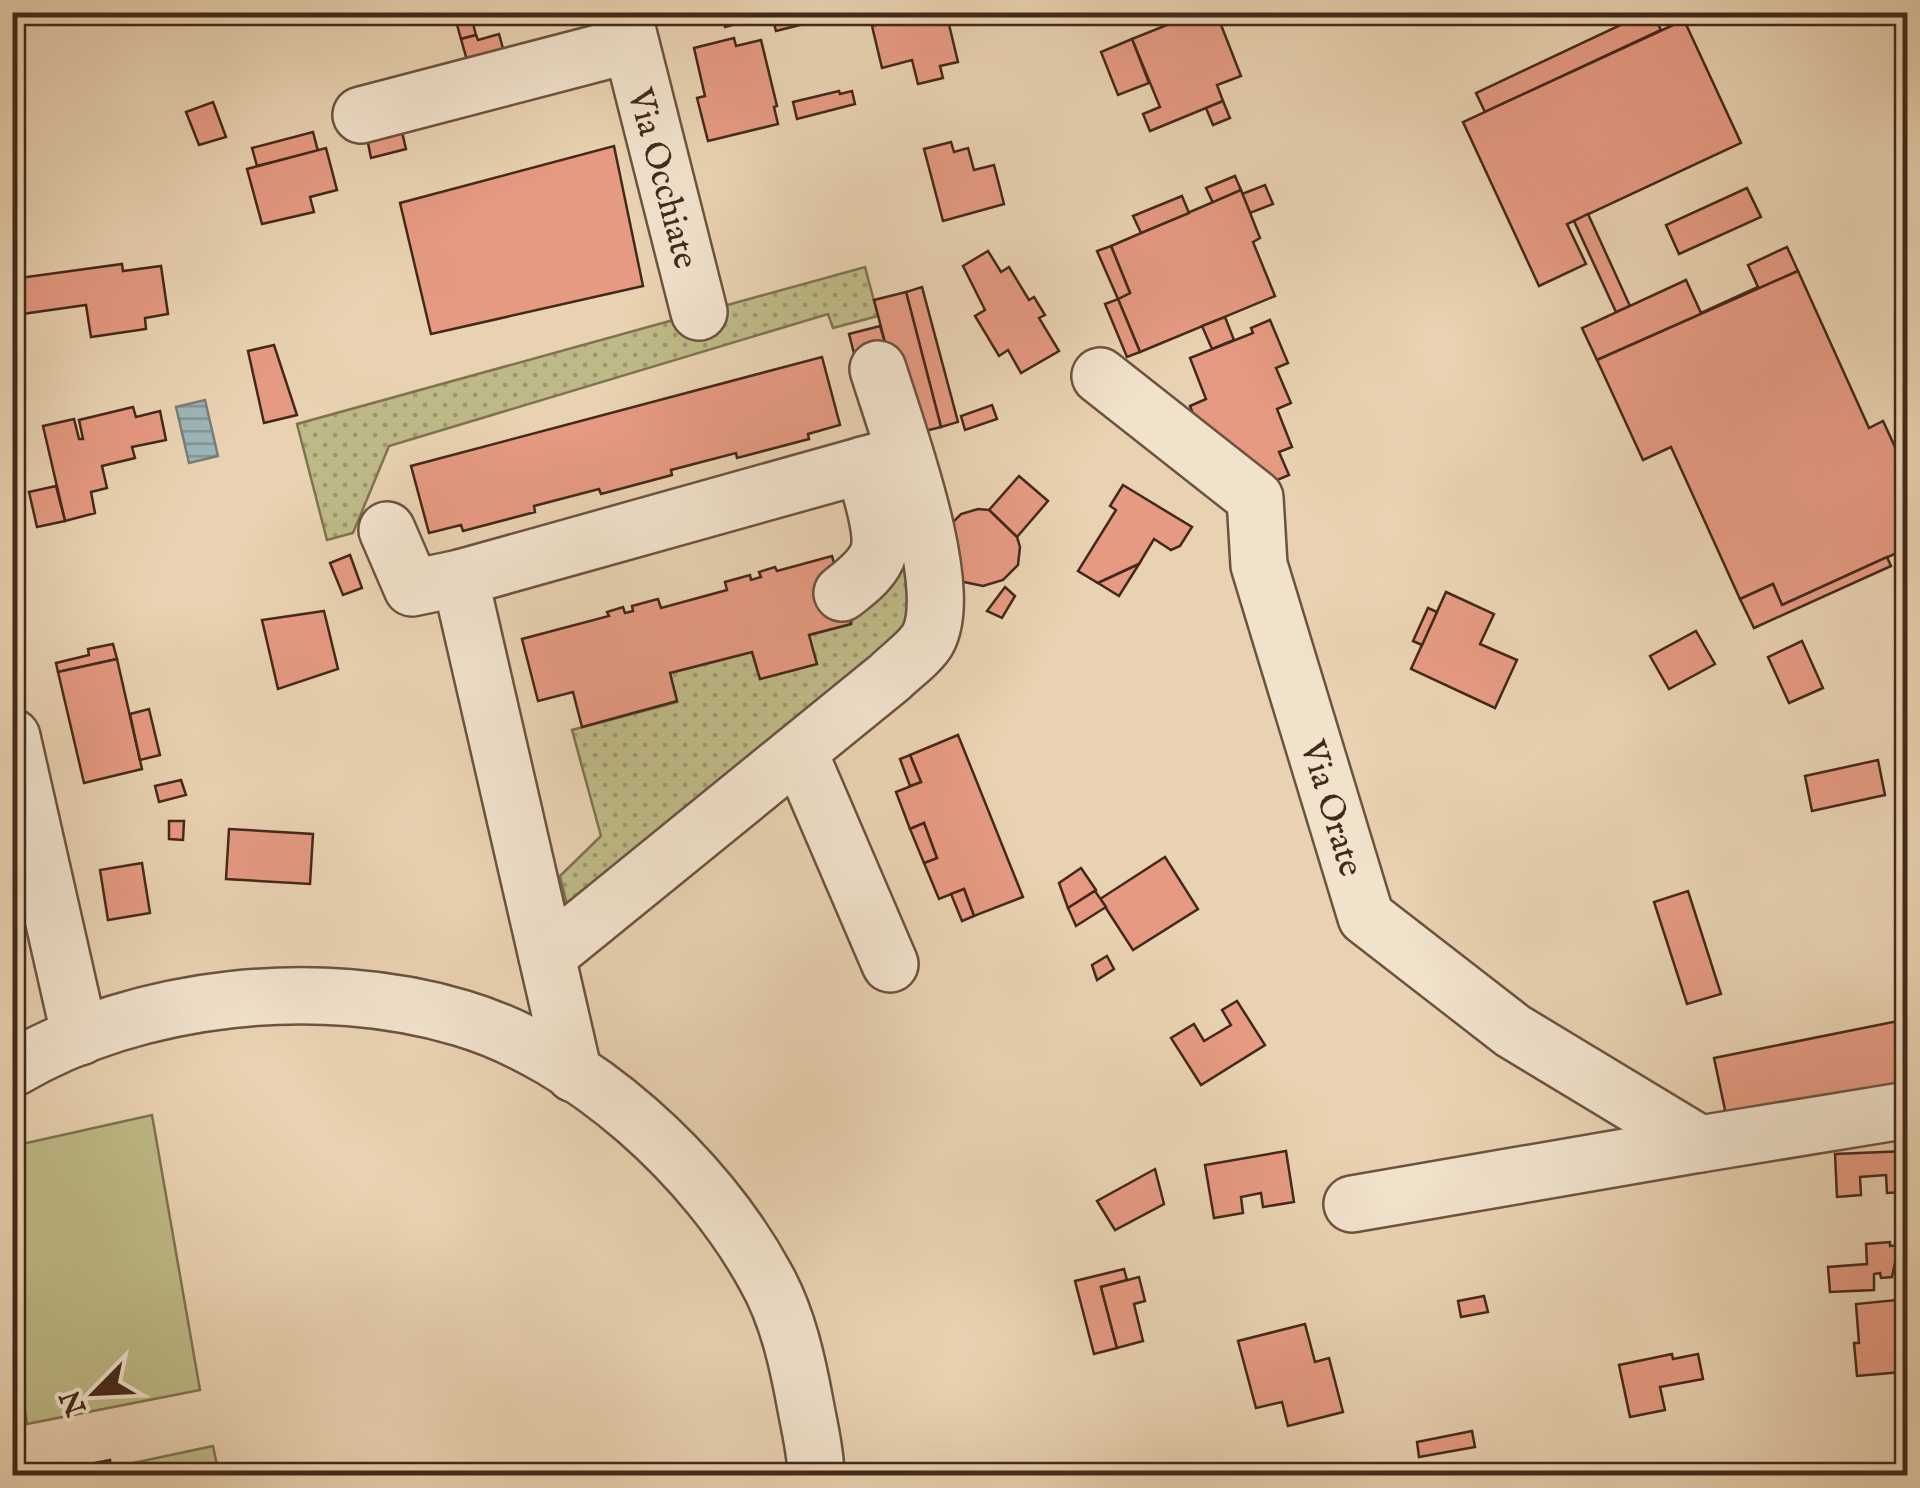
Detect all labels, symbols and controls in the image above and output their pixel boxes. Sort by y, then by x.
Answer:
street label: Via Occhiate [616,82,707,274]
street label: Via Orate [1288,734,1373,882]
north arrow [45,1343,145,1443]
text: N [54,1384,96,1421]

